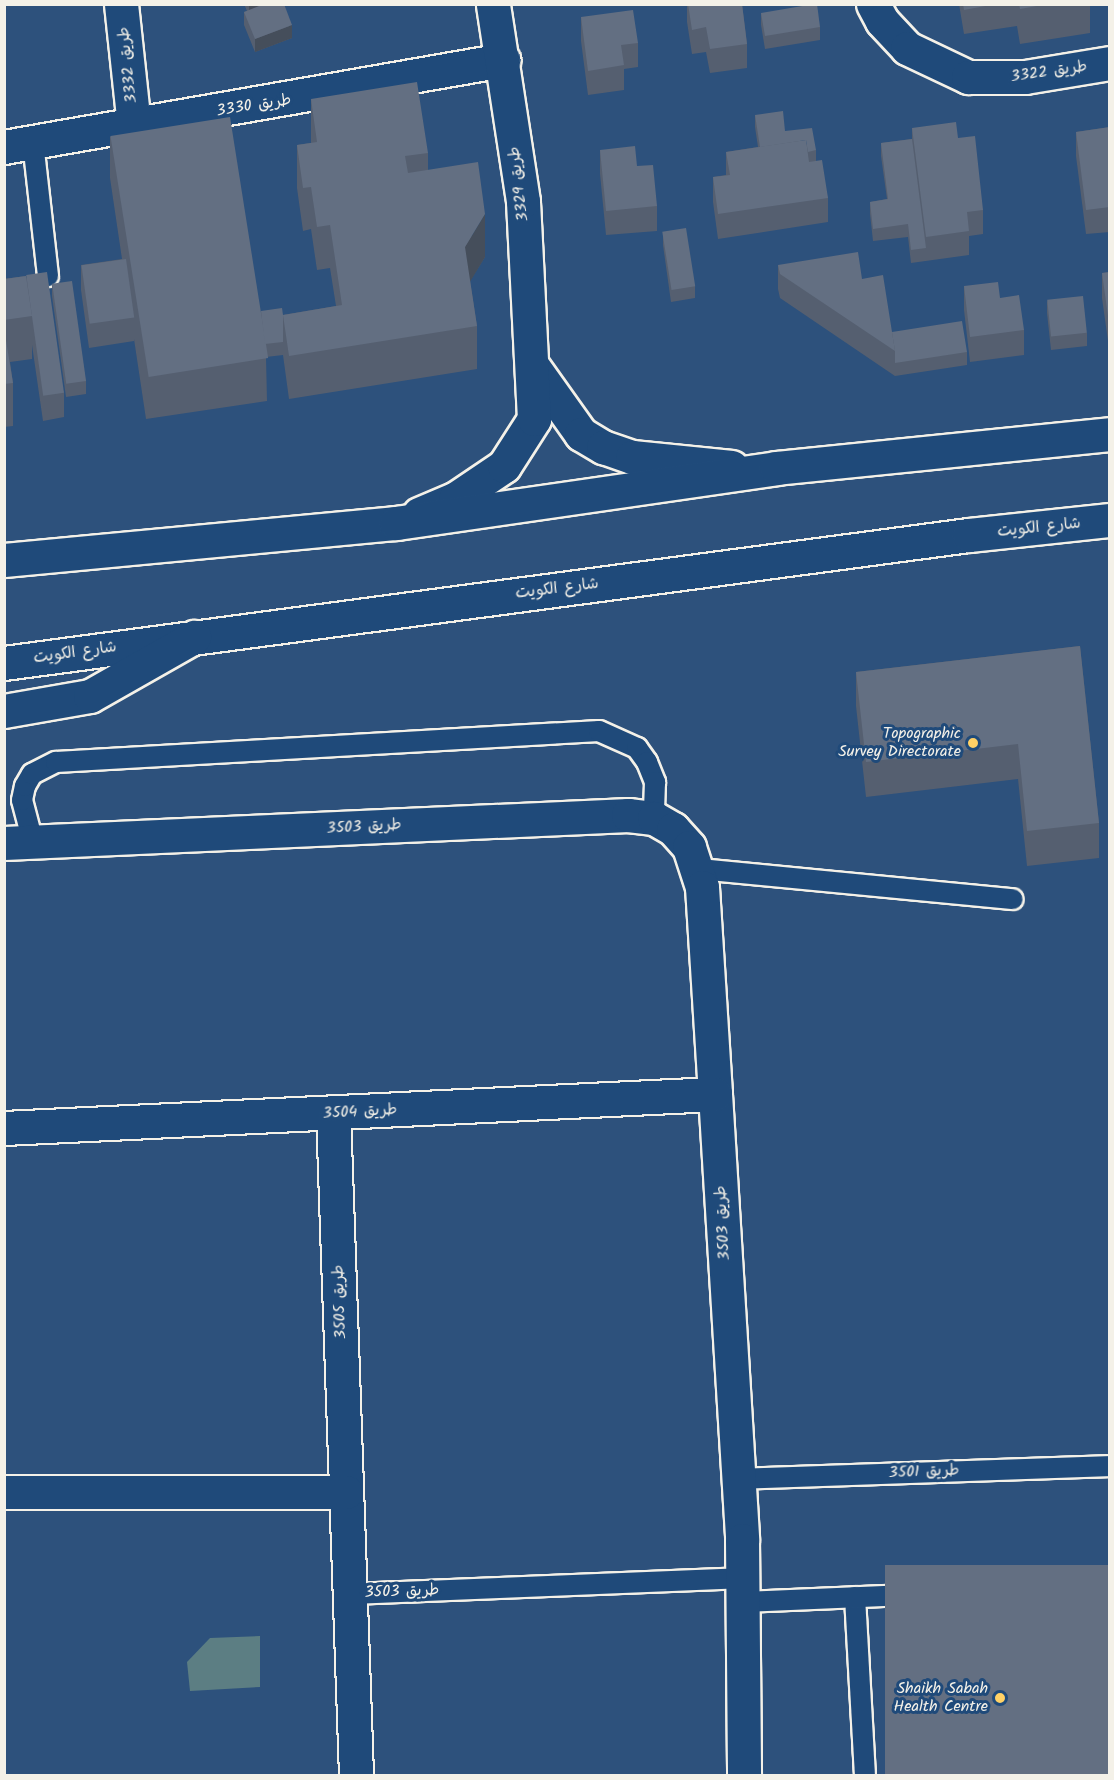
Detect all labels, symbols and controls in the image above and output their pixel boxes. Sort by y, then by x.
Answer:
street label: طريق 3332 [114,26,142,104]
street label: طريق 3322 [1010,57,1088,87]
street label: طريق 3330 [215,91,293,121]
street label: طريق 3329 [505,145,533,223]
street label: شارع الكويت [996,514,1082,542]
street label: شارع الكويت [514,574,600,604]
street label: شارع الكويت [32,638,118,668]
place label: Topographic Survey Directorate [838,724,961,762]
marker: Topographic Survey Directorate [966,736,980,750]
street label: طريق 3503 [326,815,402,839]
street label: طريق 3504 [322,1100,398,1124]
street label: طريق 3503 [711,1185,735,1261]
street label: طريق 3505 [329,1265,351,1339]
street label: طريق 3501 [888,1461,960,1483]
street label: طريق 3503 [364,1581,440,1603]
place label: Shaikh Sabah Health Centre [893,1679,988,1717]
marker: Shaikh Sabah Health Centre [993,1691,1007,1705]

